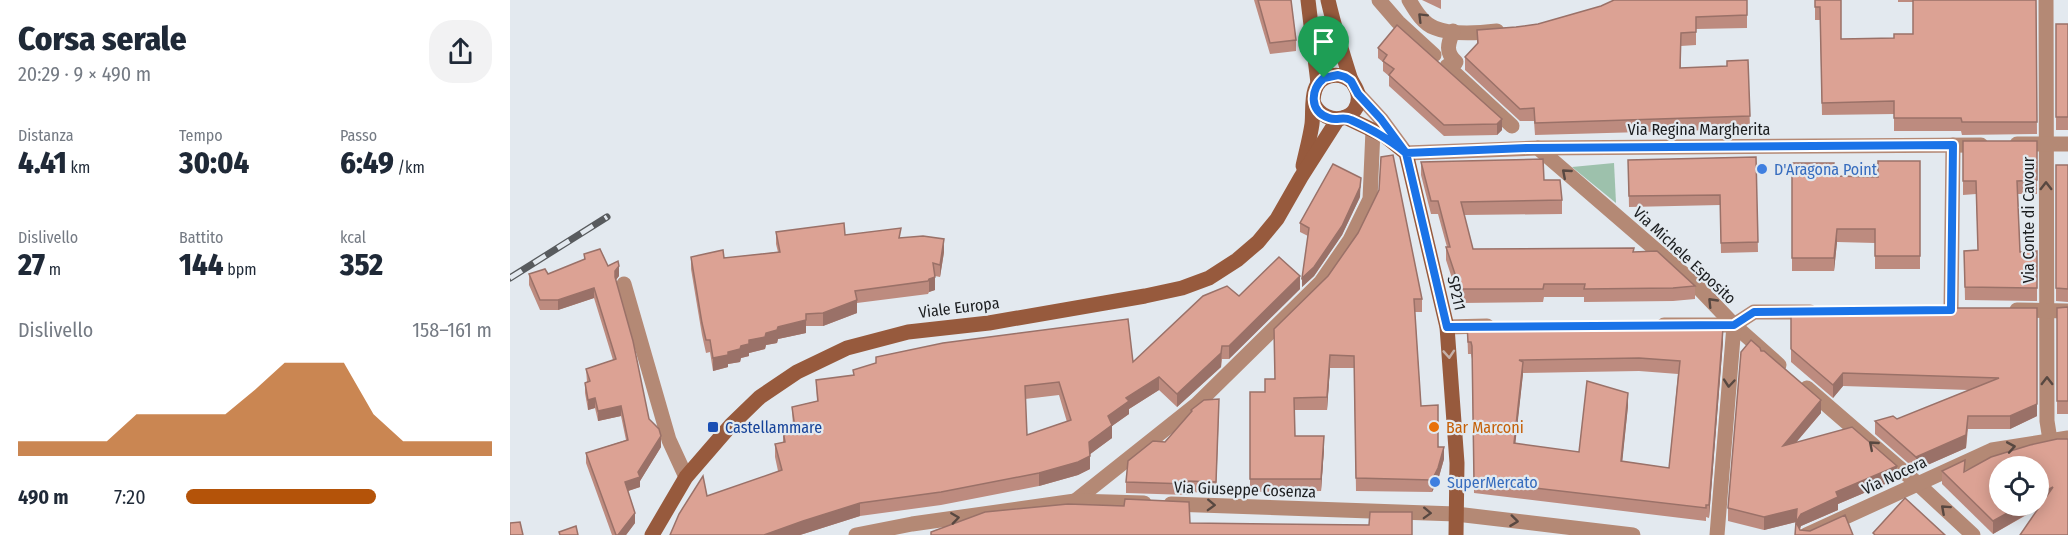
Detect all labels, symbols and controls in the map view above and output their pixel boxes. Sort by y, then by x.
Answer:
one-way arrow [1419,14,1430,25]
pin [1298,16,1349,78]
text: Corsa serale [18,19,187,59]
button: share [429,20,492,83]
icon: arrive [1307,25,1340,58]
text: 20:29 · 9 × 490 m [18,62,151,86]
street label: Via Regina Margherita [1628,120,1771,139]
text: Distanza [18,126,74,145]
text: Tempo [179,126,223,145]
text: Passo [340,126,377,145]
text: 4.41 [18,145,67,181]
text: 30:04 [179,145,249,181]
text: 6:49 [340,145,394,181]
street label: Via Conte di Cavour [2019,156,2038,283]
text: km [67,158,90,177]
text: /km [394,158,425,177]
place label: D'Aragona Point [1774,160,1878,179]
marker: D'Aragona Point [1755,162,1769,176]
one-way arrow [1562,169,1573,180]
one-way arrow [2040,182,2052,191]
street label: Via Michele Esposito [1629,203,1740,308]
text: Dislivello [18,228,78,247]
text: Battito [179,228,224,247]
text: kcal [340,228,366,247]
text: 27 [18,247,45,283]
text: 144 [179,247,223,283]
text: 352 [340,247,383,283]
text: m [45,260,61,279]
text: bpm [223,260,257,279]
street label: SP211 [1443,274,1470,312]
street label: Viale Europa [918,293,1001,322]
one-way arrow [1708,299,1719,310]
text: Dislivello [18,318,93,342]
text: 158–161 m [412,318,492,342]
one-way arrow [1442,349,1455,359]
one-way arrow [2041,377,2053,386]
one-way arrow [1723,379,1736,388]
place label: Castellammare [725,418,822,437]
place label: Bar Marconi [1446,418,1524,437]
marker: Castellammare [706,420,720,434]
marker: Bar Marconi [1427,420,1441,434]
one-way arrow [2005,441,2015,454]
one-way arrow [1869,442,1880,453]
street label: Via Nocera [1859,452,1930,499]
map controls [1989,456,2049,516]
button: locate [1989,456,2049,516]
place label: SuperMercato [1447,473,1538,492]
marker: SuperMercato [1428,475,1442,489]
street label: Via Giuseppe Cosenza [1174,478,1316,501]
text: 490 m [18,485,69,509]
text: 7:20 [114,485,146,509]
one-way arrow [1207,499,1216,512]
one-way arrow [1942,505,1952,516]
one-way arrow [1423,507,1432,520]
one-way arrow [950,512,959,524]
one-way arrow [1510,514,1519,527]

